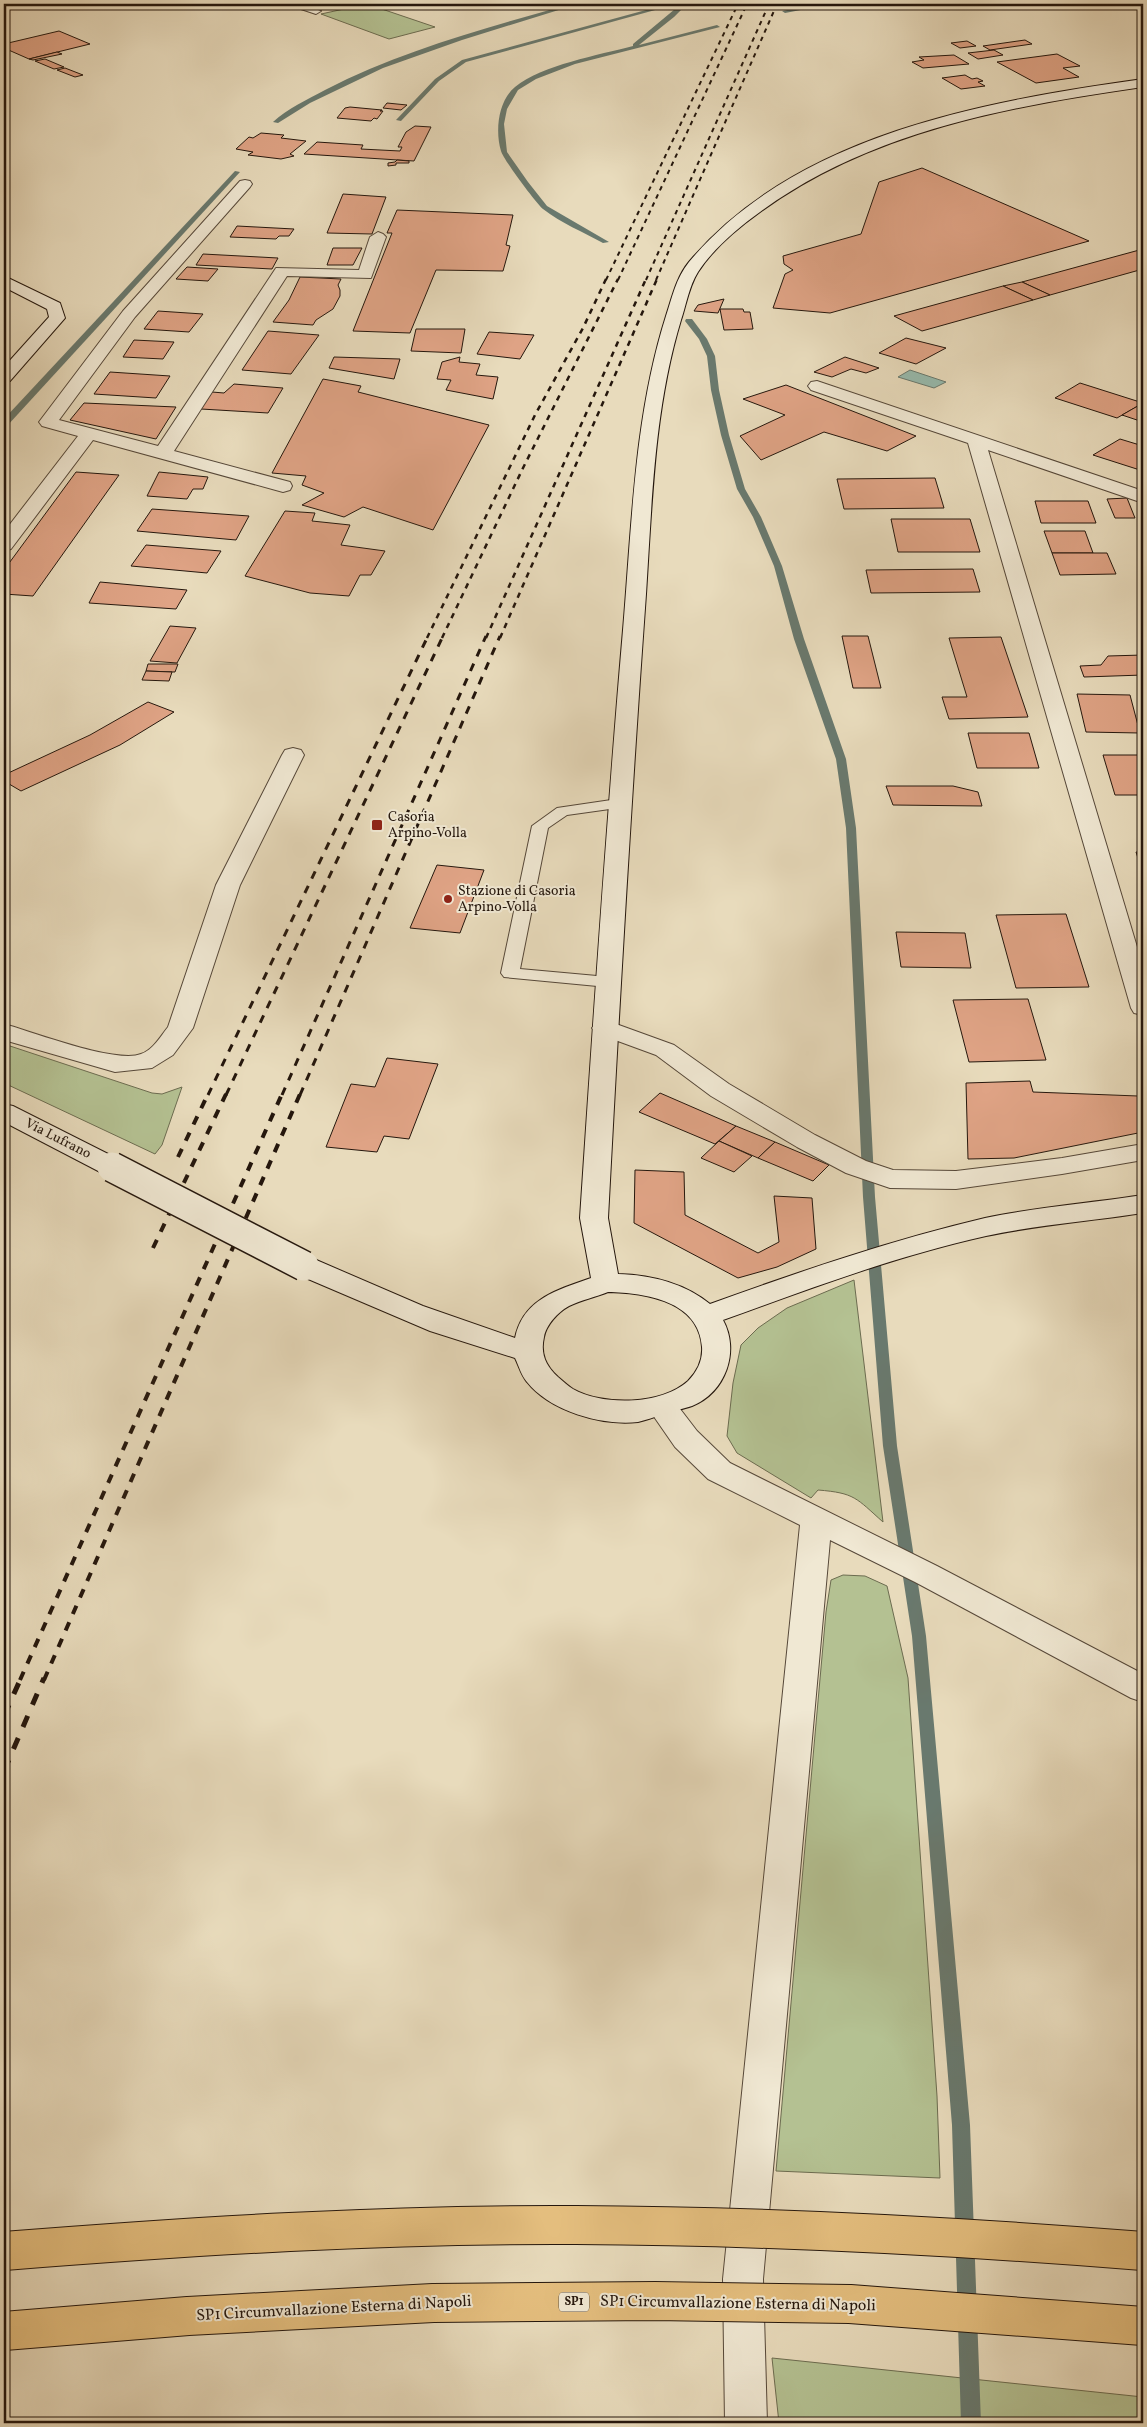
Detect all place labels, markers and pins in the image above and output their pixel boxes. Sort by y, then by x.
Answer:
place label: Casoria Arpino-Volla [388,808,467,843]
marker: Casoria Arpino-Volla [370,818,384,832]
place label: Stazione di Casoria Arpino-Volla [458,882,576,917]
marker: Stazione di Casoria Arpino-Volla [442,893,454,905]

